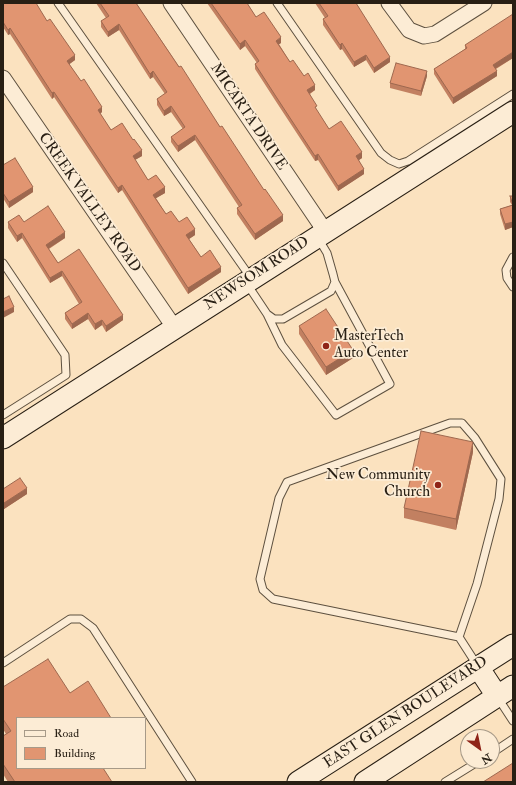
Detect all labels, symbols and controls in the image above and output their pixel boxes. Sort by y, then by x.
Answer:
street label: MICARTA DRIVE [206,60,290,174]
street label: CREEK VALLEY ROAD [34,130,144,276]
street label: NEWSOM ROAD [201,233,313,315]
place label: MasterTech Auto Center [334,328,408,363]
marker: MasterTech Auto Center [321,341,331,351]
place label: New Community Church [326,467,430,502]
marker: New Community Church [433,480,443,490]
street label: EAST GLEN BOULEVARD [320,653,492,773]
legend [16,717,146,769]
text: Road [54,726,79,741]
north arrow [460,729,500,769]
text: Building [54,746,95,761]

